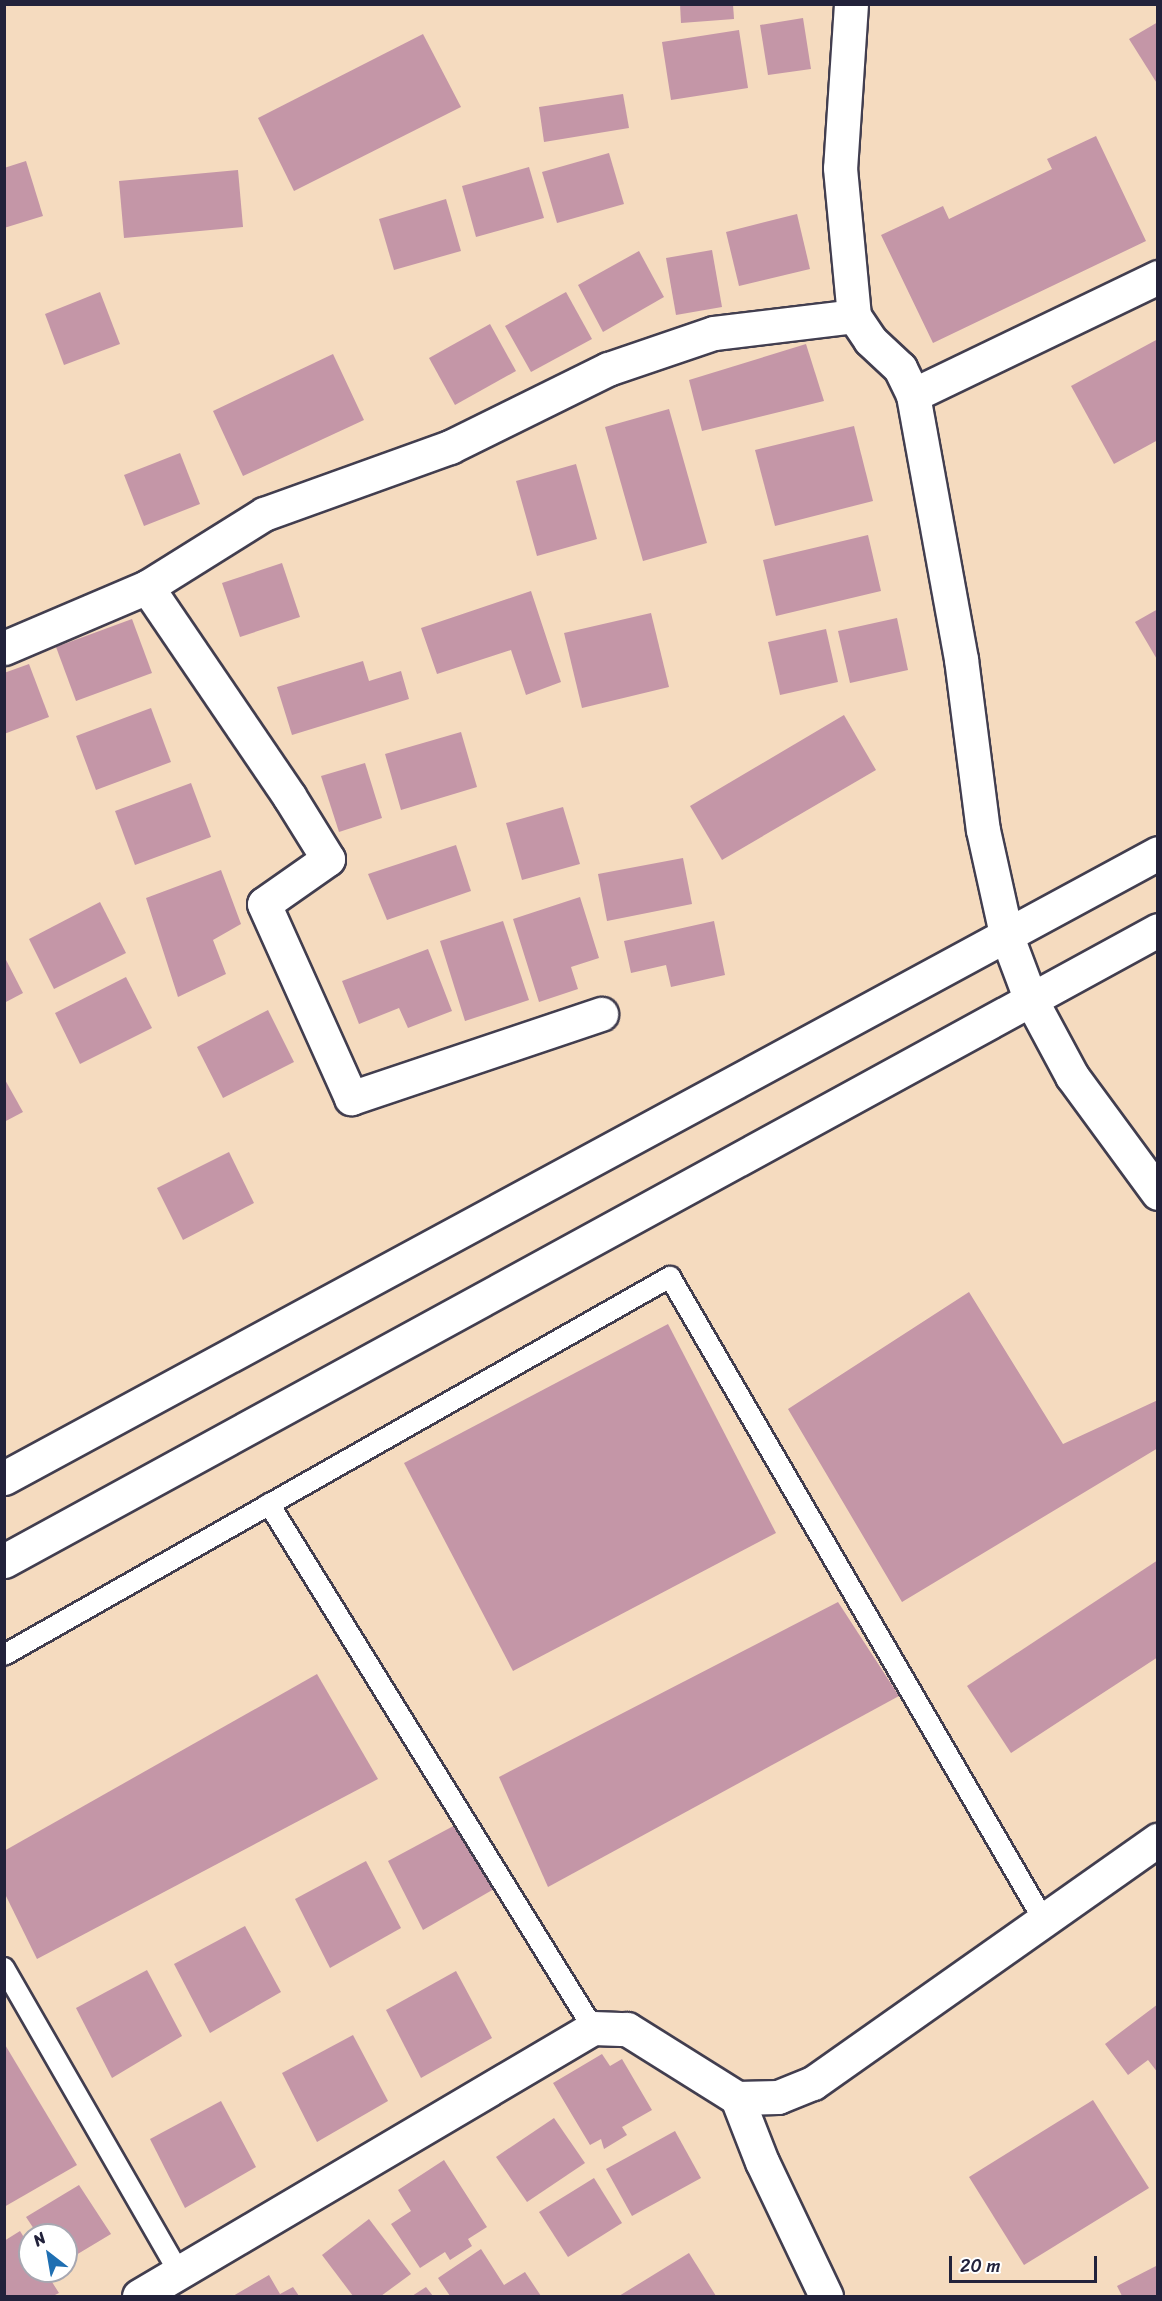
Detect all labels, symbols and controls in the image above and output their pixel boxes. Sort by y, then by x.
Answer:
north arrow [18,2223,78,2283]
text: N [27,2224,52,2254]
scale bar [952,2244,1100,2282]
text: 20 m [960,2250,1000,2282]

